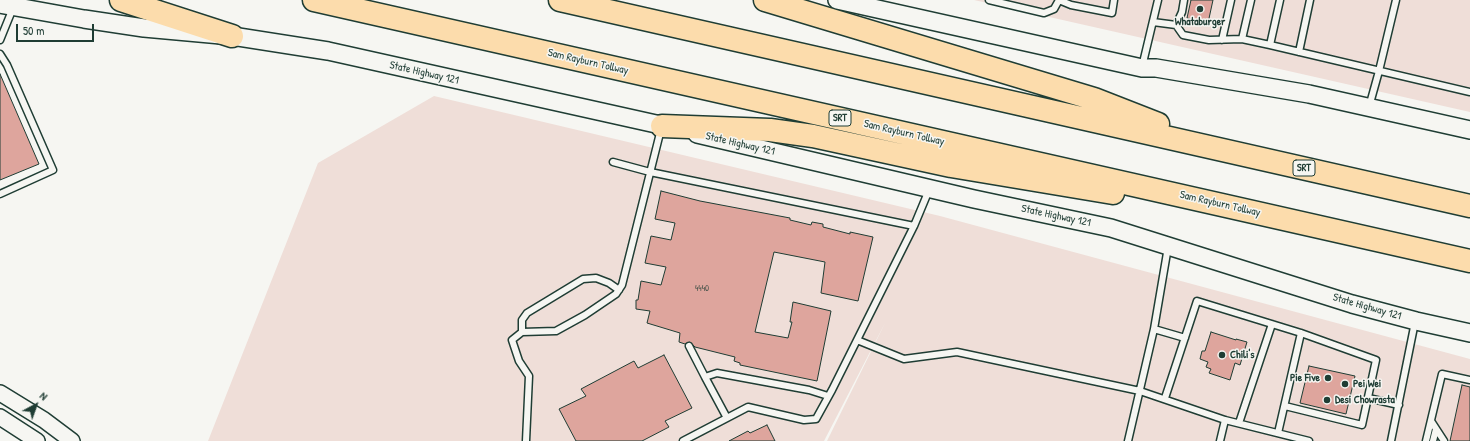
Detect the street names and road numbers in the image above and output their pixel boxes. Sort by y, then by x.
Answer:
street label: Sam Rayburn Tollway [546,46,630,78]
street label: State Highway 121 [388,59,460,87]
road number: SRT [829,110,851,126]
street label: Sam Rayburn Tollway [862,117,946,149]
street label: State Highway 121 [704,130,776,158]
road number: SRT [1293,160,1315,176]
street label: Sam Rayburn Tollway [1178,188,1262,220]
street label: State Highway 121 [1020,202,1092,230]
street label: State Highway 121 [1331,291,1403,323]

